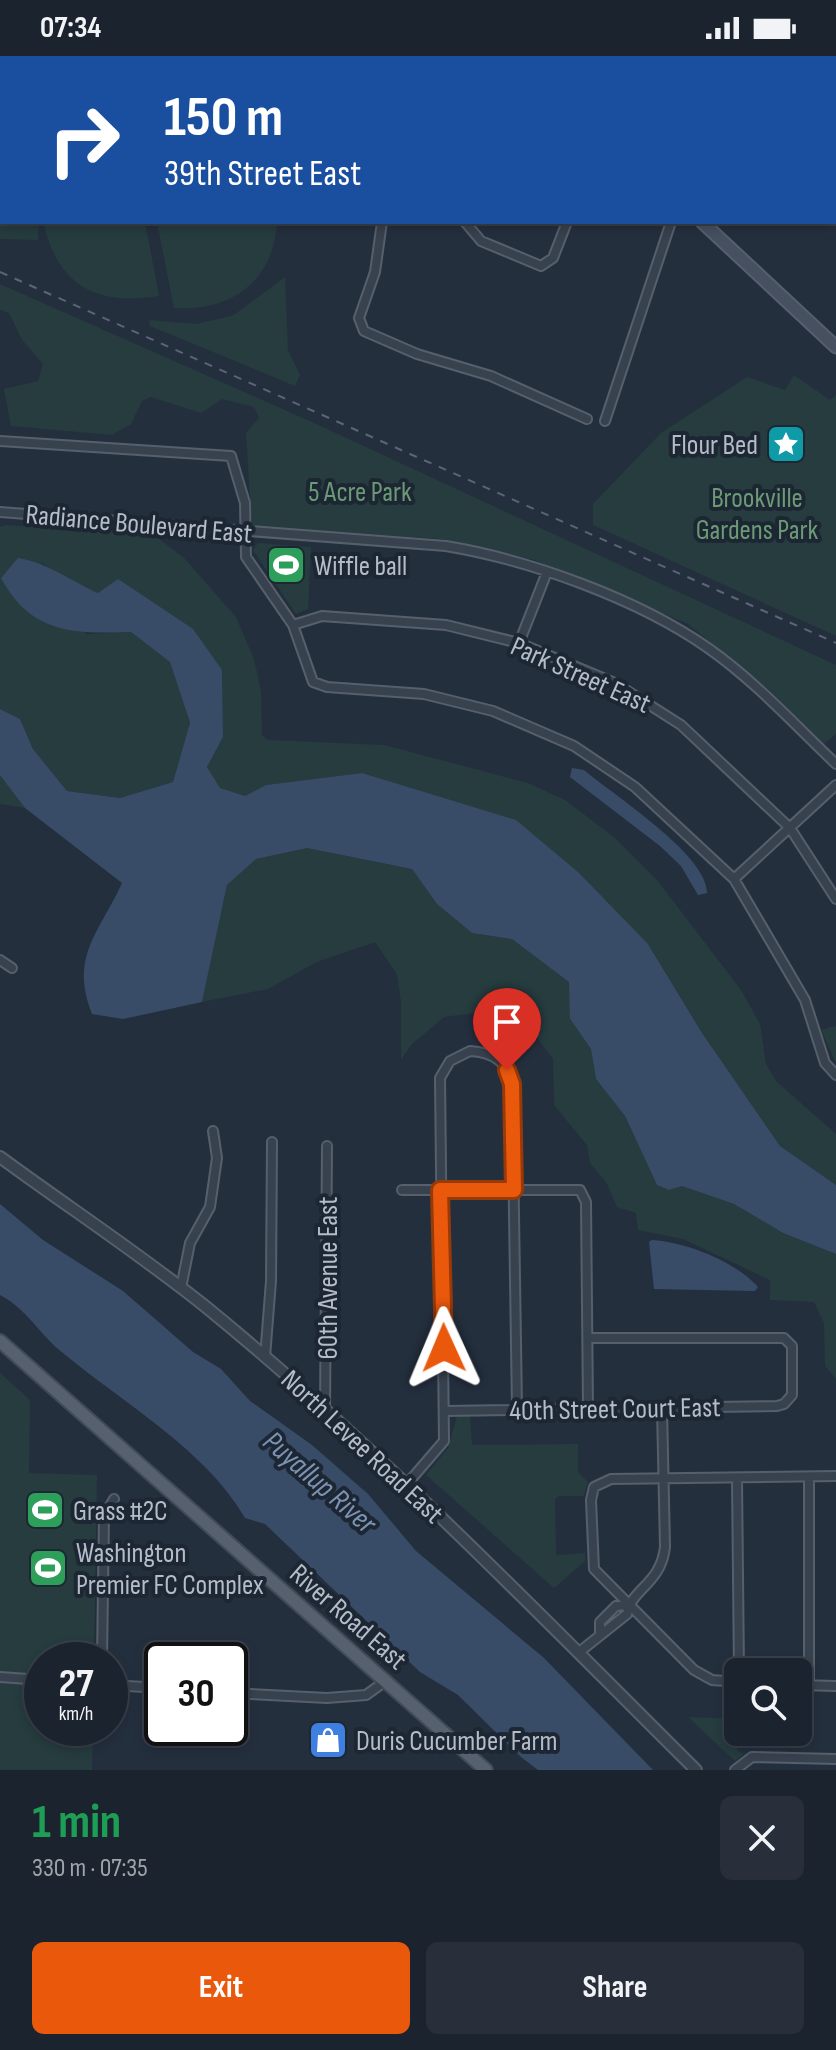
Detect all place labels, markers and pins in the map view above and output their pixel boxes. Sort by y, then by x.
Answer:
place icon: Flour Bed [765,423,807,465]
place label: Flour Bed [671,429,758,462]
sports icon: Wiffle ball [265,544,307,586]
place label: Wiffle ball [314,550,407,583]
pin [473,988,541,1070]
sports icon: Grass #2C [24,1489,66,1531]
place label: Grass #2C [73,1495,168,1528]
place label: Washington Premier FC Complex [76,1537,264,1602]
sports icon: Washington Premier FC Complex [27,1547,69,1589]
shop icon: Duris Cucumber Farm [307,1719,349,1761]
place label: Duris Cucumber Farm [356,1725,558,1758]

